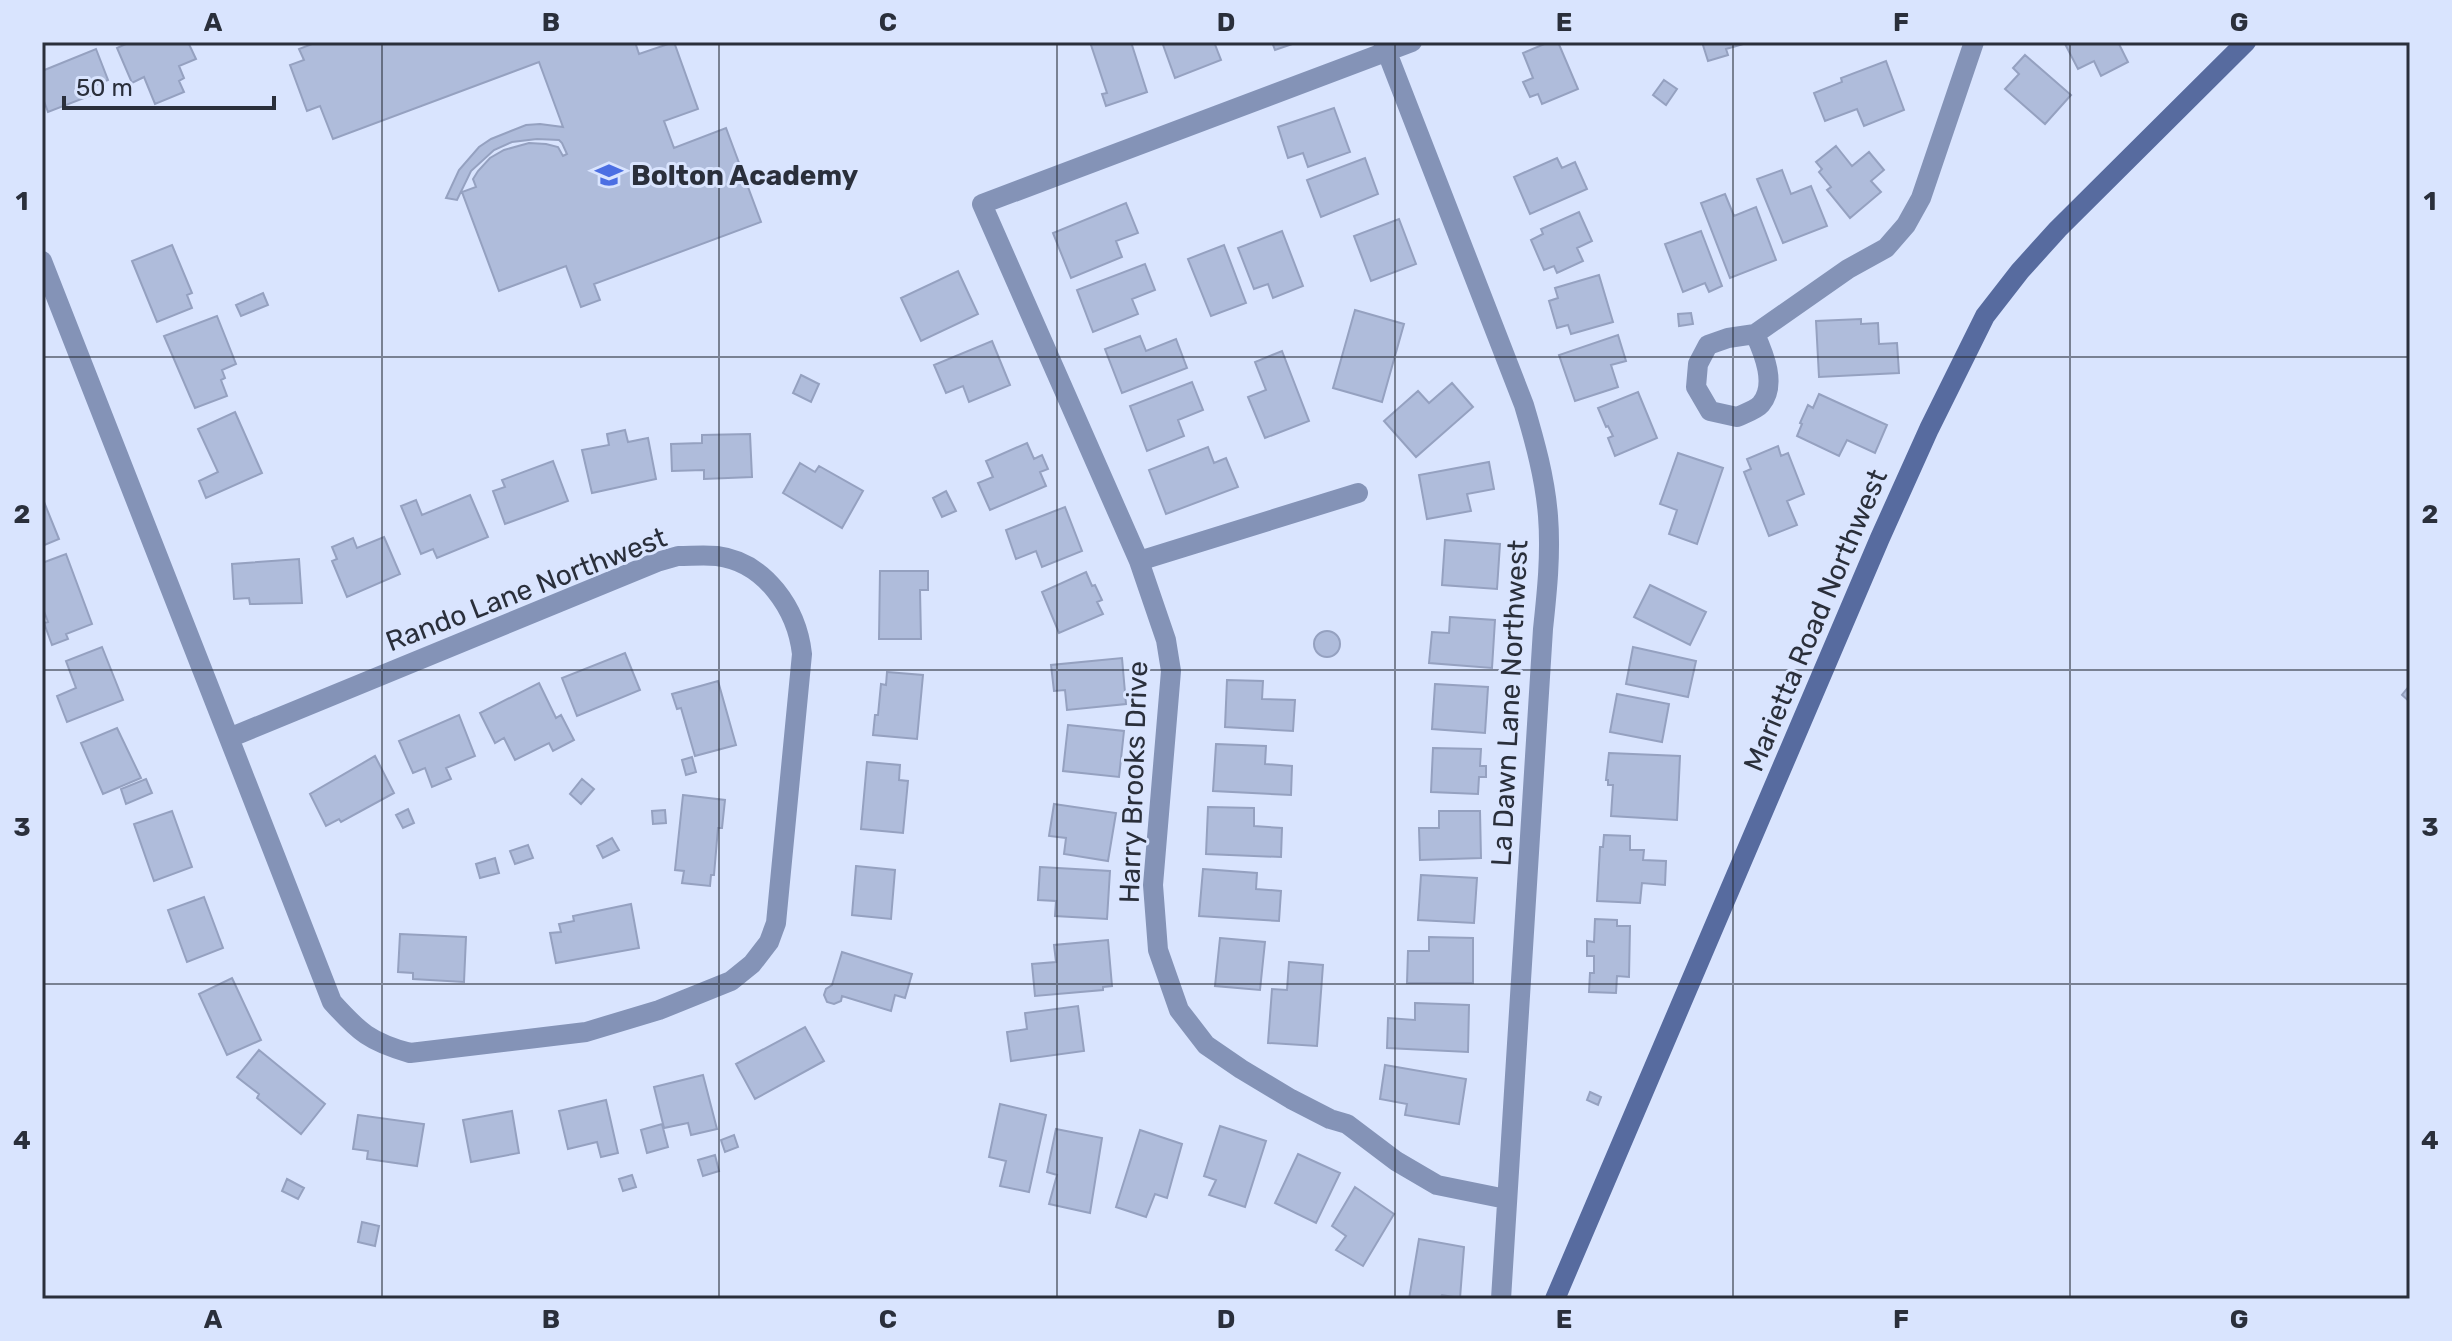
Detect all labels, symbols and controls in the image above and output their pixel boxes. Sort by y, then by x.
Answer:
text: A [204,7,223,38]
text: B [542,7,560,38]
text: C [879,7,897,38]
text: D [1217,7,1235,38]
text: E [1556,7,1572,38]
text: F [1893,7,1909,38]
text: G [2230,7,2248,38]
scale bar [64,60,274,110]
text: 50 m [76,74,133,102]
place label: Bolton Academy [631,159,859,192]
school or university icon: Bolton Academy [594,160,624,190]
text: 1 [16,186,28,217]
text: 1 [2424,186,2436,217]
street label: Marietta Road Northwest [1737,464,1894,776]
text: 2 [14,499,30,530]
text: 2 [2422,499,2438,530]
street label: Rando Lane Northwest [381,521,671,658]
street label: La Dawn Lane Northwest [1484,539,1535,867]
street label: Harry Brooks Drive [1113,660,1154,904]
text: 3 [13,812,31,843]
text: 3 [2421,812,2439,843]
text: 4 [13,1125,31,1156]
text: 4 [2421,1125,2439,1156]
text: A [204,1304,223,1335]
text: B [542,1304,560,1335]
text: C [879,1304,897,1335]
text: D [1217,1304,1235,1335]
text: E [1556,1304,1572,1335]
text: F [1893,1304,1909,1335]
text: G [2230,1304,2248,1335]

